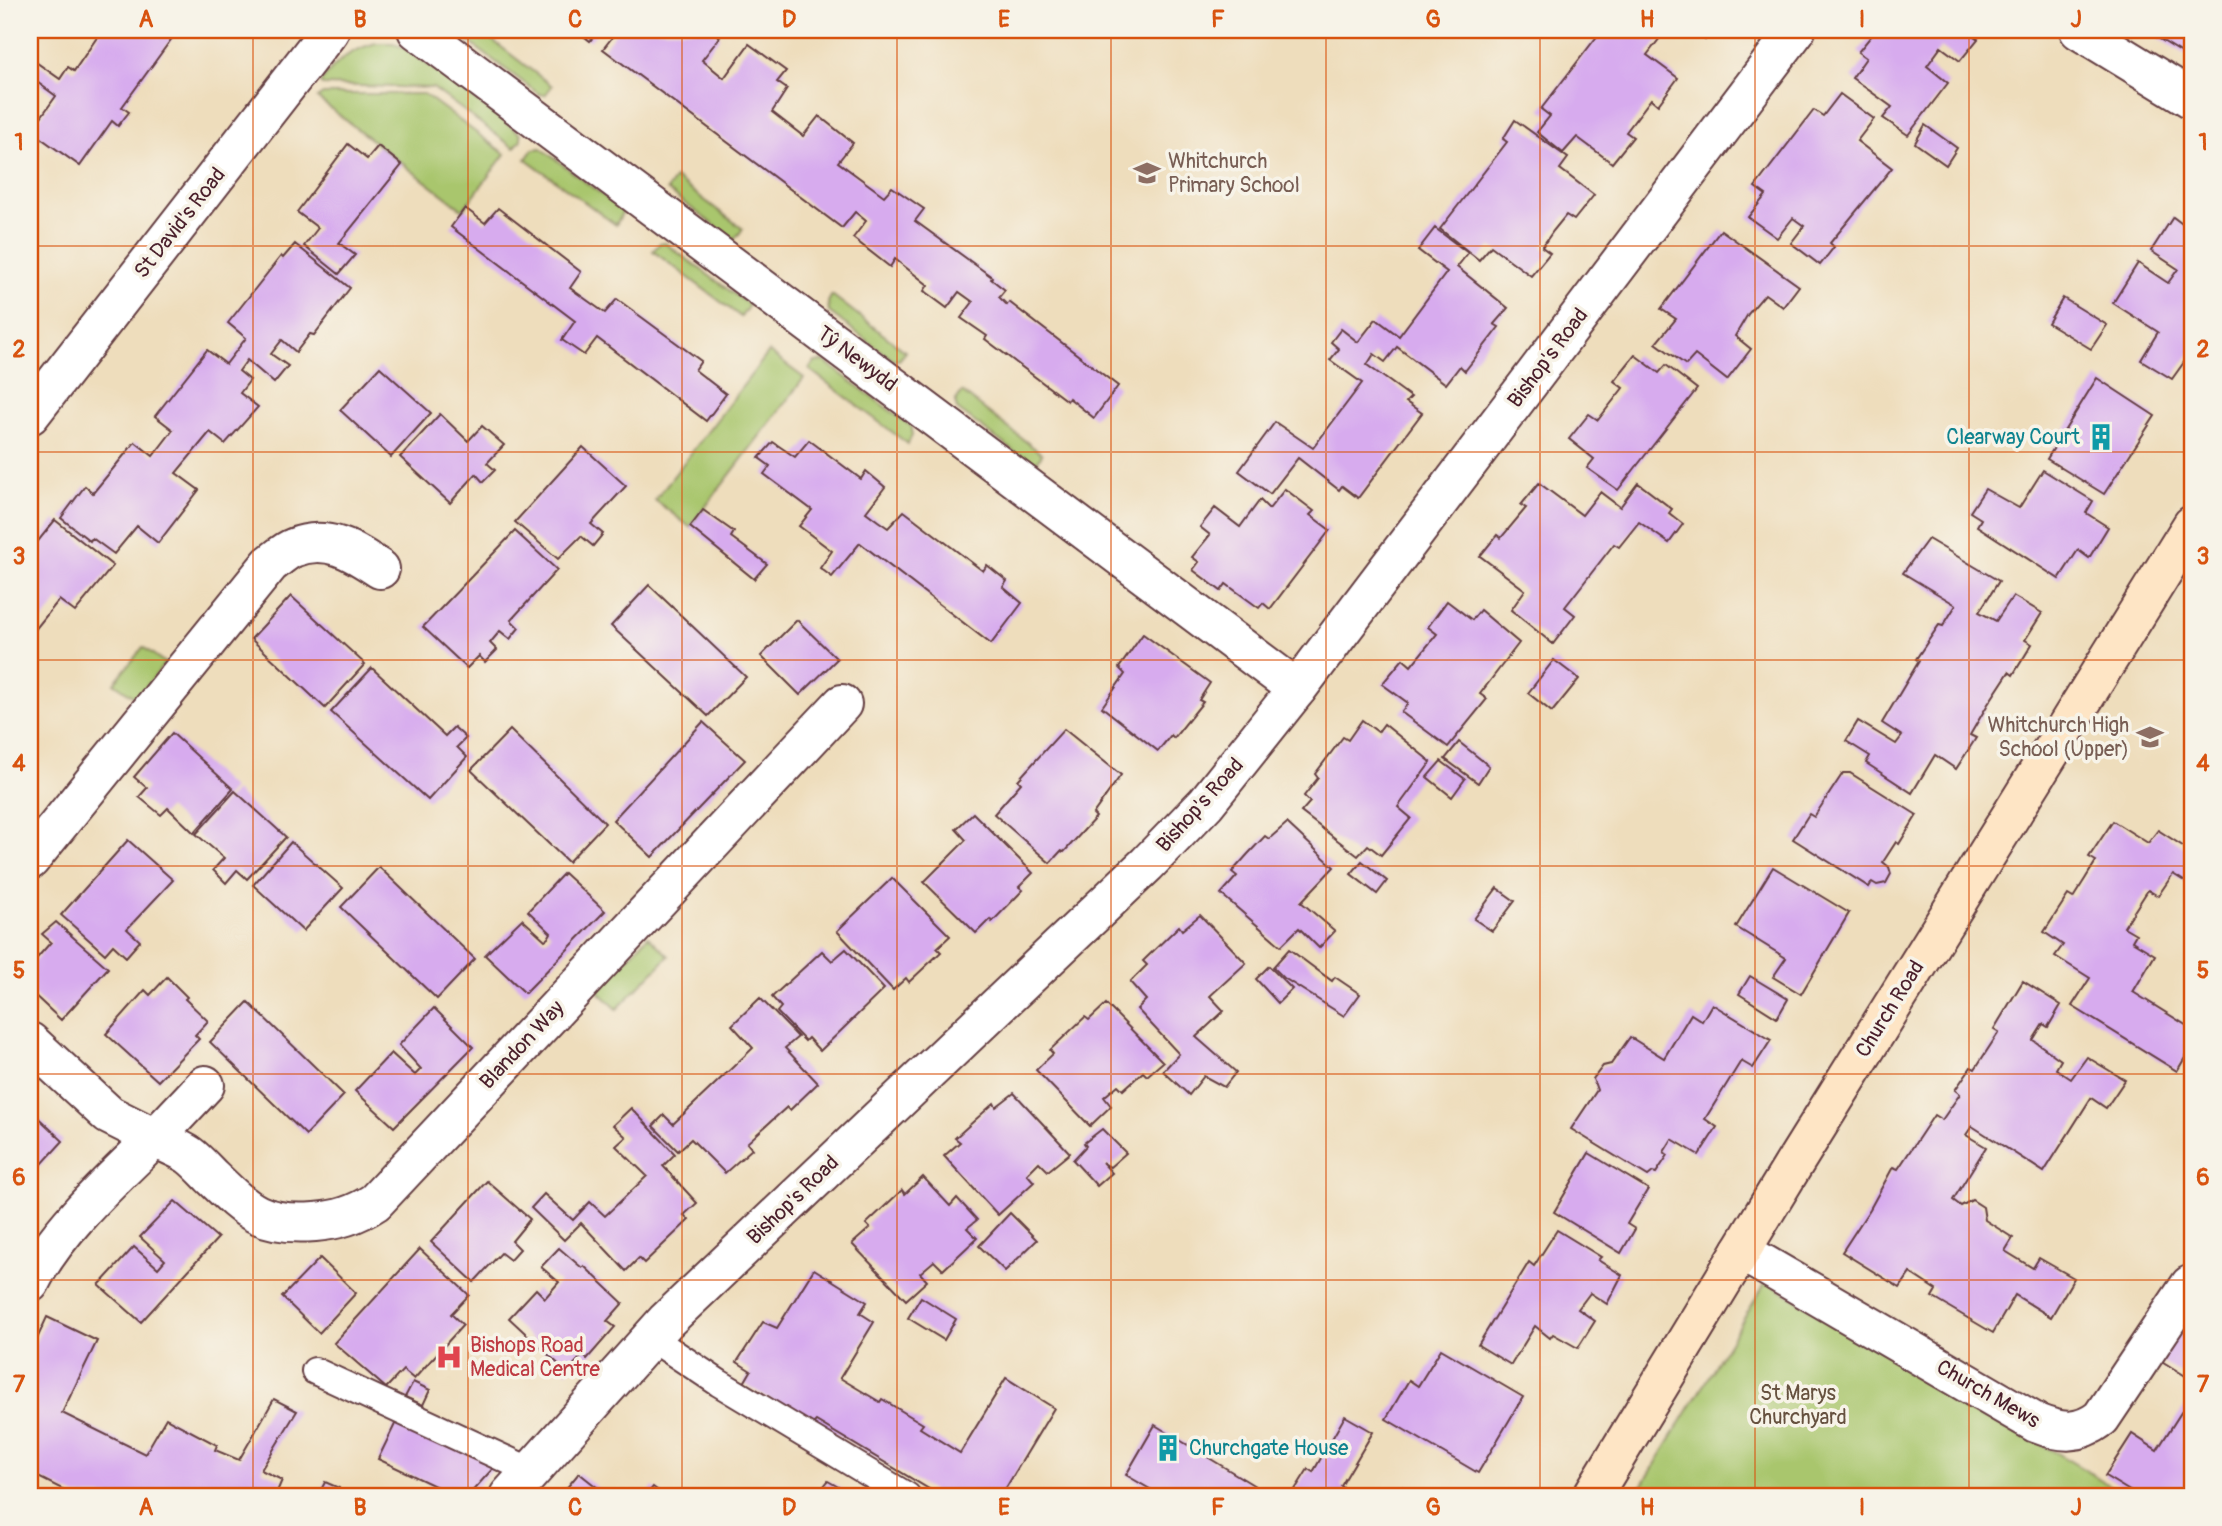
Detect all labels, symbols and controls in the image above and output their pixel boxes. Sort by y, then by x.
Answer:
text: A [139,5,154,34]
text: B [353,5,367,34]
text: C [568,5,582,34]
text: D [782,5,796,34]
text: E [998,5,1010,34]
text: F [1211,5,1225,34]
text: G [1425,5,1441,34]
text: H [1640,5,1654,34]
text: I [1859,5,1865,34]
text: J [2070,5,2082,34]
text: 1 [15,128,24,157]
text: 1 [2199,128,2208,157]
place label: Whitchurch Primary School [1168,148,1300,199]
school or university icon: Whitchurch Primary School [1132,158,1162,188]
street label: St David's Road [128,162,232,284]
street label: Bishop's Road [1502,303,1594,413]
street label: Tŷ Newydd [812,320,902,398]
text: 2 [13,335,26,364]
text: 2 [2197,335,2210,364]
building icon: Clearway Court [2086,422,2116,452]
place label: Clearway Court [1946,424,2081,451]
text: 3 [13,542,25,571]
text: 3 [2197,542,2209,571]
place label: Whitchurch High School (Upper) [1988,712,2129,763]
school or university icon: Whitchurch High School (Upper) [2135,722,2165,752]
text: 4 [12,749,26,778]
text: 4 [2196,749,2210,778]
street label: Bishop's Road [1151,752,1249,858]
street label: Church Road [1850,955,1930,1063]
text: 5 [13,956,25,985]
text: 5 [2197,956,2209,985]
street label: Blandon Way [474,995,570,1095]
street label: Bishop's Road [741,1149,845,1251]
text: 6 [12,1163,26,1192]
text: 6 [2196,1163,2210,1192]
place label: Bishops Road Medical Centre [470,1332,601,1383]
hospital icon: Bishops Road Medical Centre [434,1342,464,1372]
street label: Church Mews [1931,1354,2045,1435]
text: 7 [13,1370,26,1399]
text: 7 [2197,1370,2210,1399]
park label: St Marys Churchyard [1749,1380,1847,1431]
building icon: Churchgate House [1153,1433,1183,1463]
place label: Churchgate House [1189,1435,1349,1462]
text: A [139,1493,154,1522]
text: B [353,1493,367,1522]
text: C [568,1493,582,1522]
text: D [782,1493,796,1522]
text: E [998,1493,1010,1522]
text: F [1211,1493,1225,1522]
text: G [1425,1493,1441,1522]
text: H [1640,1493,1654,1522]
text: I [1859,1493,1865,1522]
text: J [2070,1493,2082,1522]

